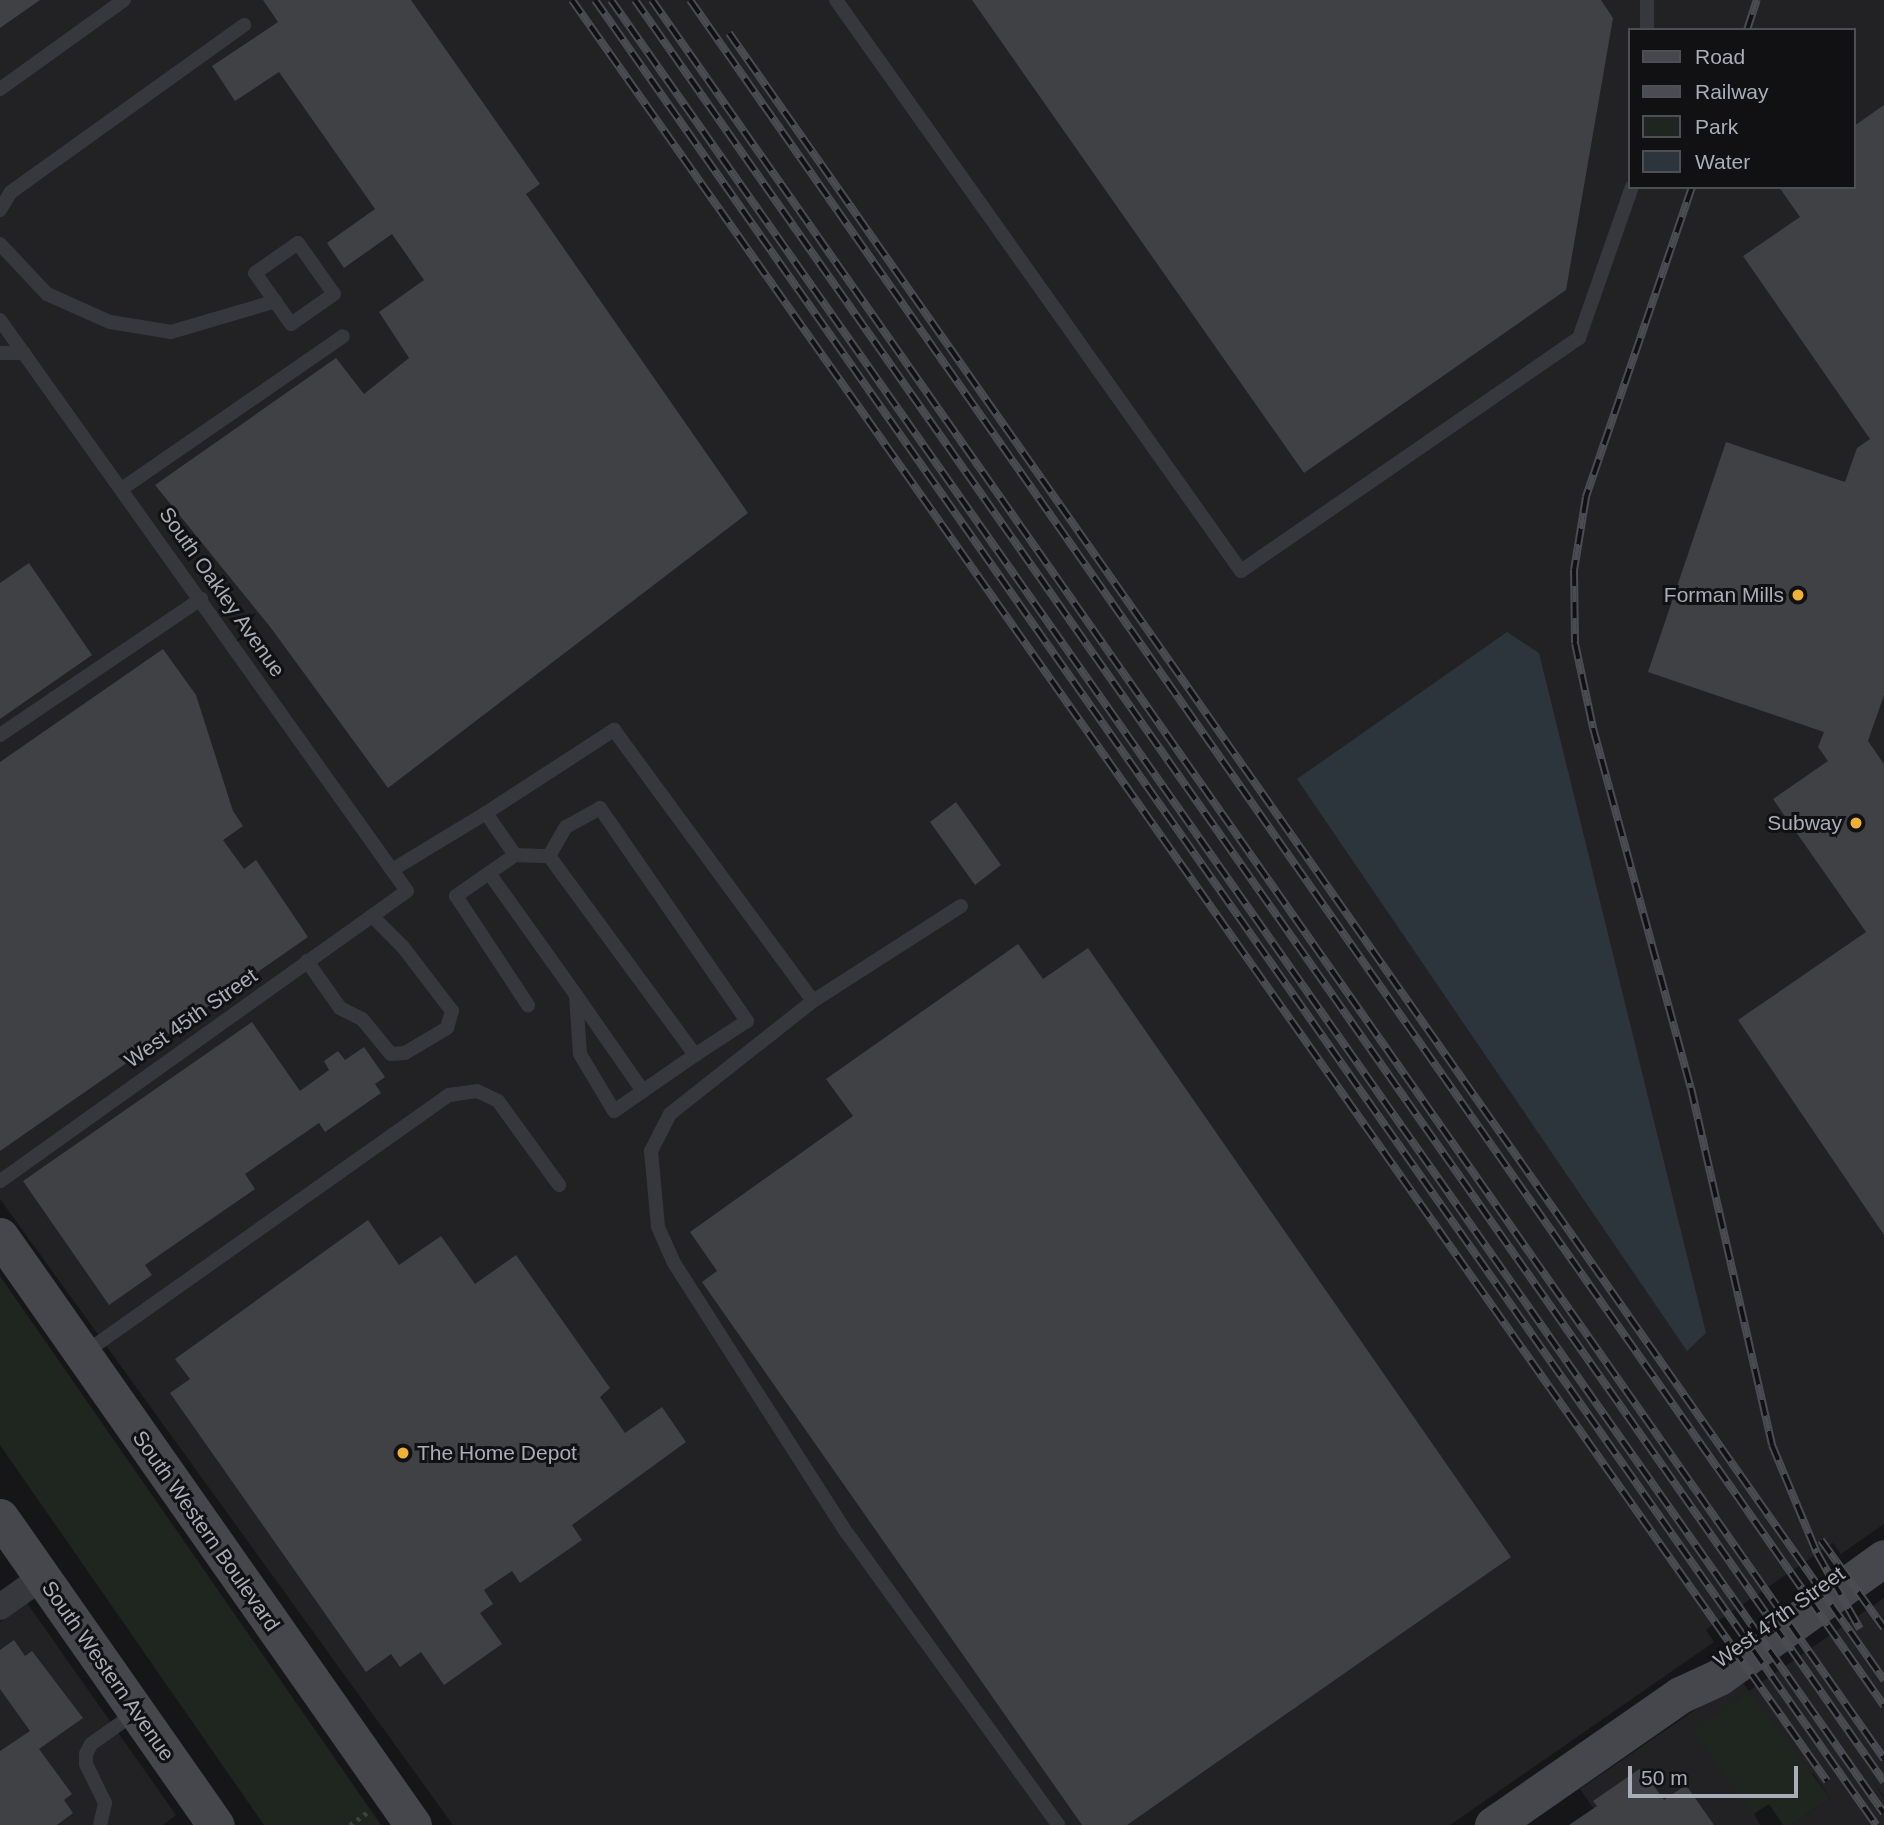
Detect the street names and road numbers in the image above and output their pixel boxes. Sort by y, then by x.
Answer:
street label: South Oakley Avenue [154,502,290,682]
street label: West 45th Street [120,963,262,1073]
street label: South Western Boulevard [127,1426,285,1636]
street label: West 47th Street [1708,1561,1850,1673]
street label: South Western Avenue [36,1576,180,1766]

